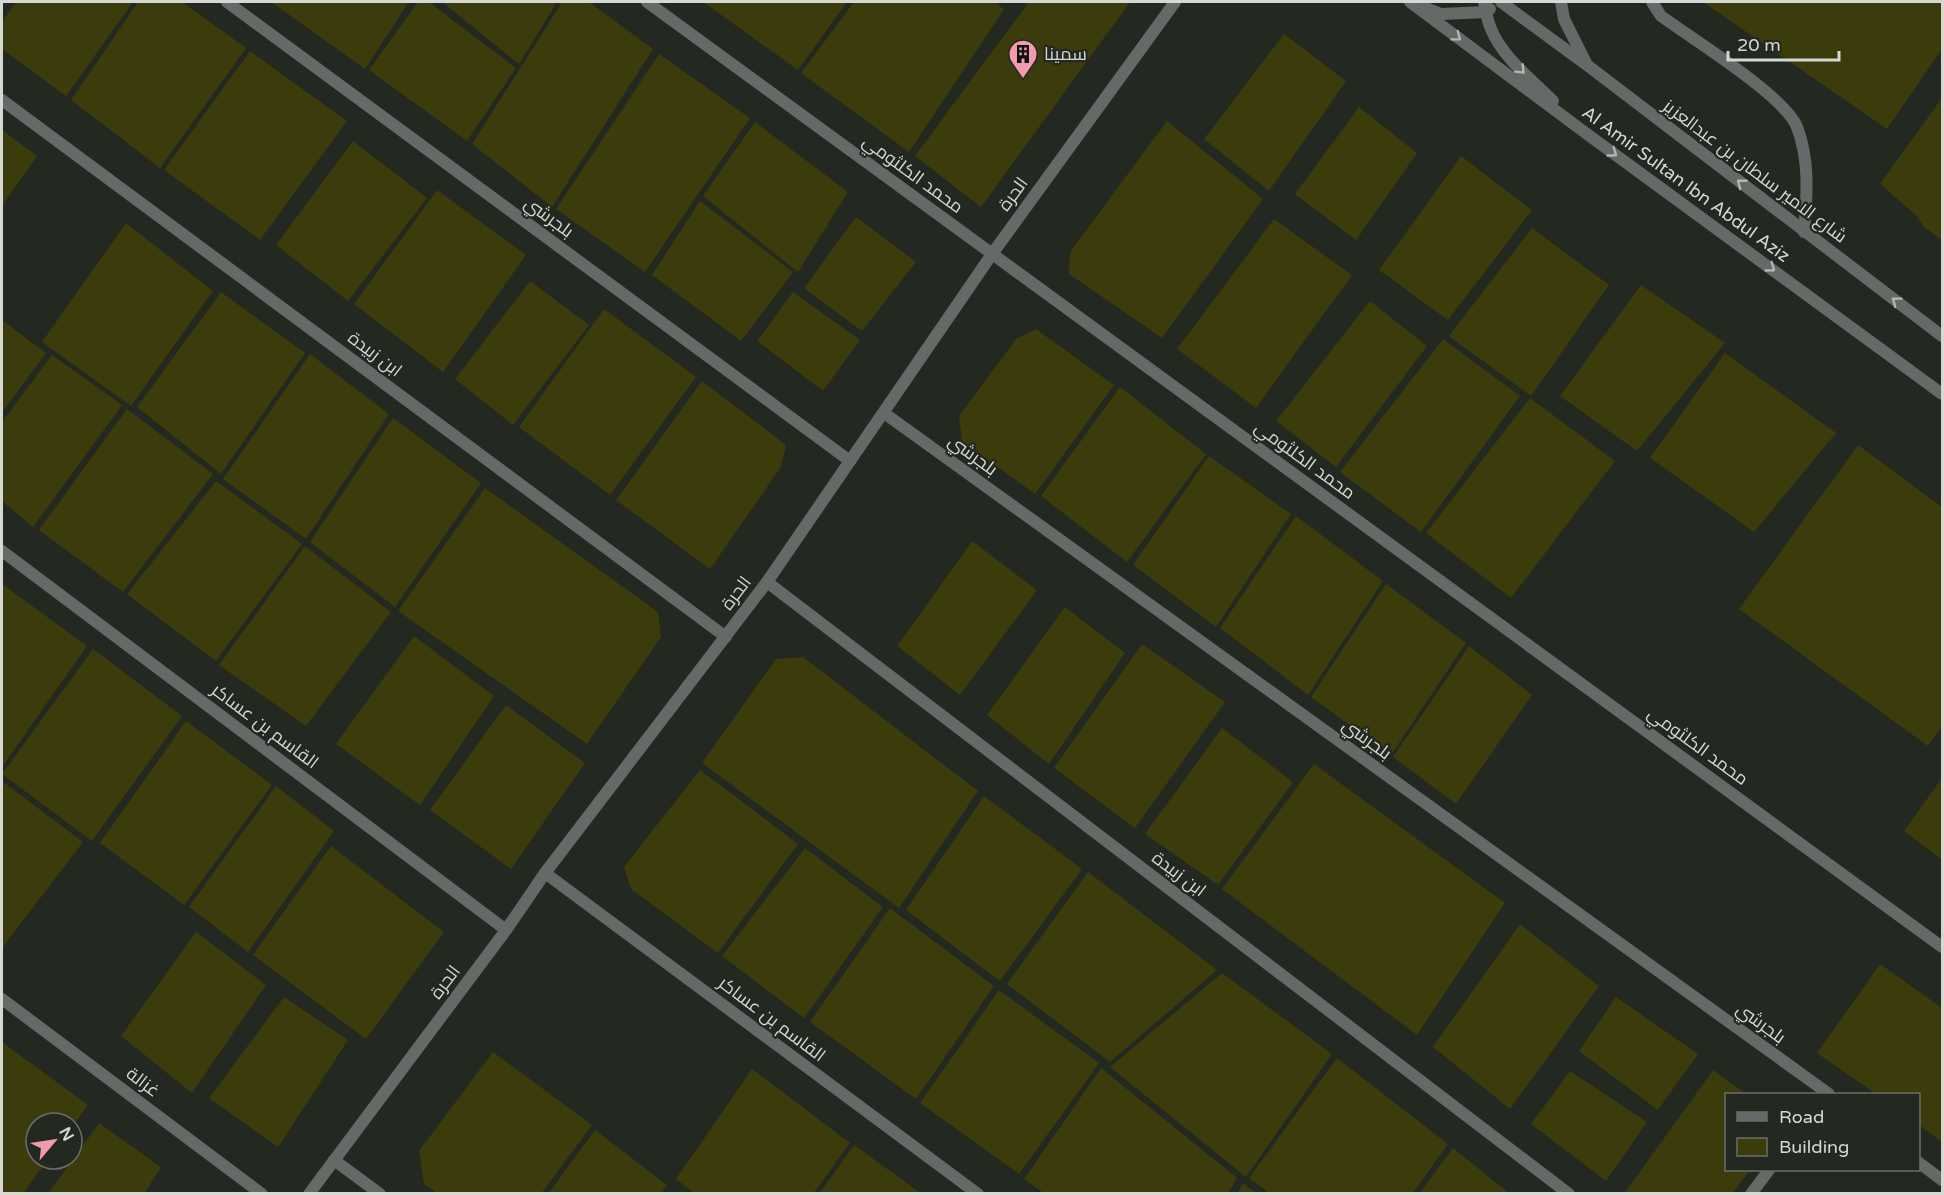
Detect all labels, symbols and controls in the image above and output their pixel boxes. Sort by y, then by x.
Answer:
scale bar [1728,24,1839,62]
one-way arrow [1451,29,1462,40]
text: 20 m [1737,34,1781,56]
building icon: سمينا [1007,38,1039,80]
place label: سمينا [1044,43,1087,65]
one-way arrow [1514,62,1525,73]
street label: شارع الامير سلطان بن عبدالعزيز [1657,94,1851,248]
street label: Al Amir Sultan Ibn Abdul Aziz [1578,101,1794,267]
street label: محمد الكلثومي [857,130,968,220]
one-way arrow [1607,146,1618,157]
street label: الحرة [993,173,1033,215]
one-way arrow [1736,180,1747,191]
street label: بلجرشي [519,192,578,244]
one-way arrow [1764,261,1775,272]
one-way arrow [1891,297,1902,308]
street label: ابن زبيدة [344,327,406,381]
street label: محمد الكلثومي [1249,416,1360,506]
street label: بلجرشي [943,430,1002,482]
street label: الحرة [716,572,756,614]
street label: القاسم بن عساكر [206,678,323,774]
street label: محمد الكلثومي [1642,702,1753,792]
street label: بلجرشي [1337,714,1396,766]
street label: ابن زبيدة [1148,847,1210,901]
street label: الحرة [425,961,465,1003]
street label: القاسم بن عساكر [713,971,830,1067]
street label: بلجرشي [1731,998,1790,1050]
street label: غزالة [122,1062,164,1102]
legend [1725,1093,1920,1171]
text: Road [1779,1106,1824,1128]
north arrow [24,1111,84,1171]
text: N [54,1124,78,1145]
text: Building [1779,1136,1849,1158]

